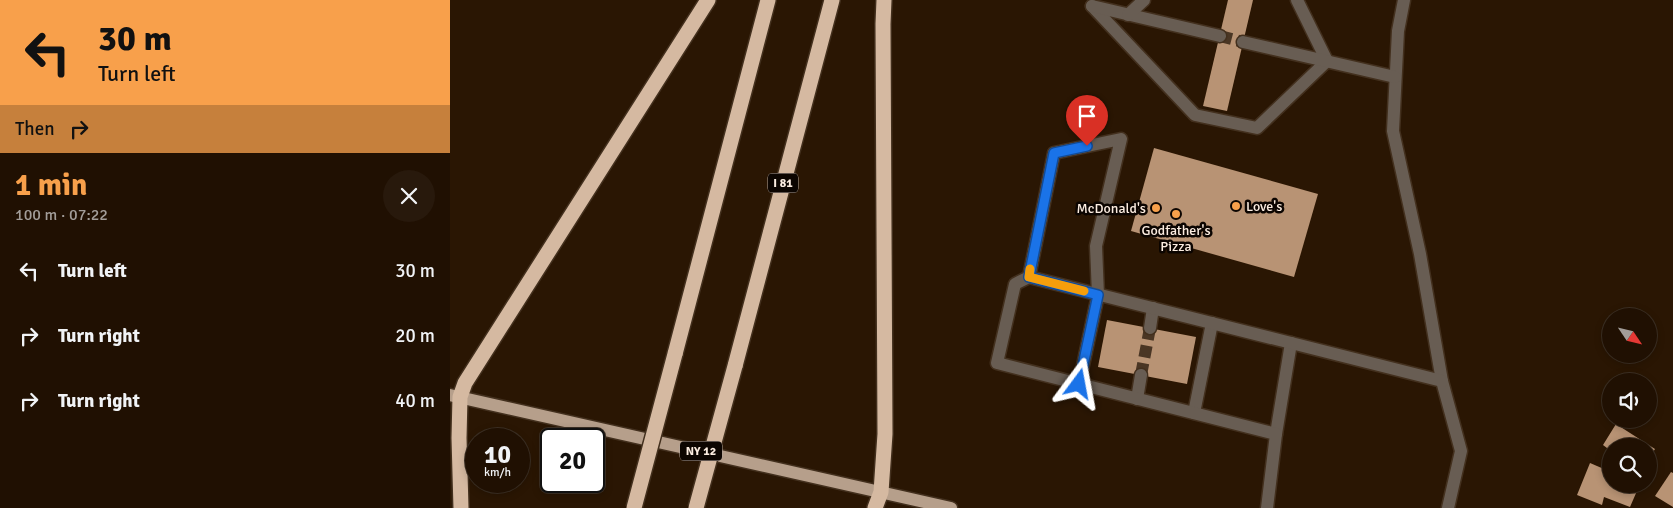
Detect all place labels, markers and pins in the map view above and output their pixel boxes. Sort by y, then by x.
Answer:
pin [1066,95,1108,146]
place label: Love's [1246,198,1282,215]
place label: McDonald's [1077,200,1146,217]
marker: Love's [1230,200,1242,212]
marker: McDonald's [1150,202,1162,214]
marker: Godfather's Pizza [1170,208,1182,220]
place label: Godfather's Pizza [1141,222,1211,255]

